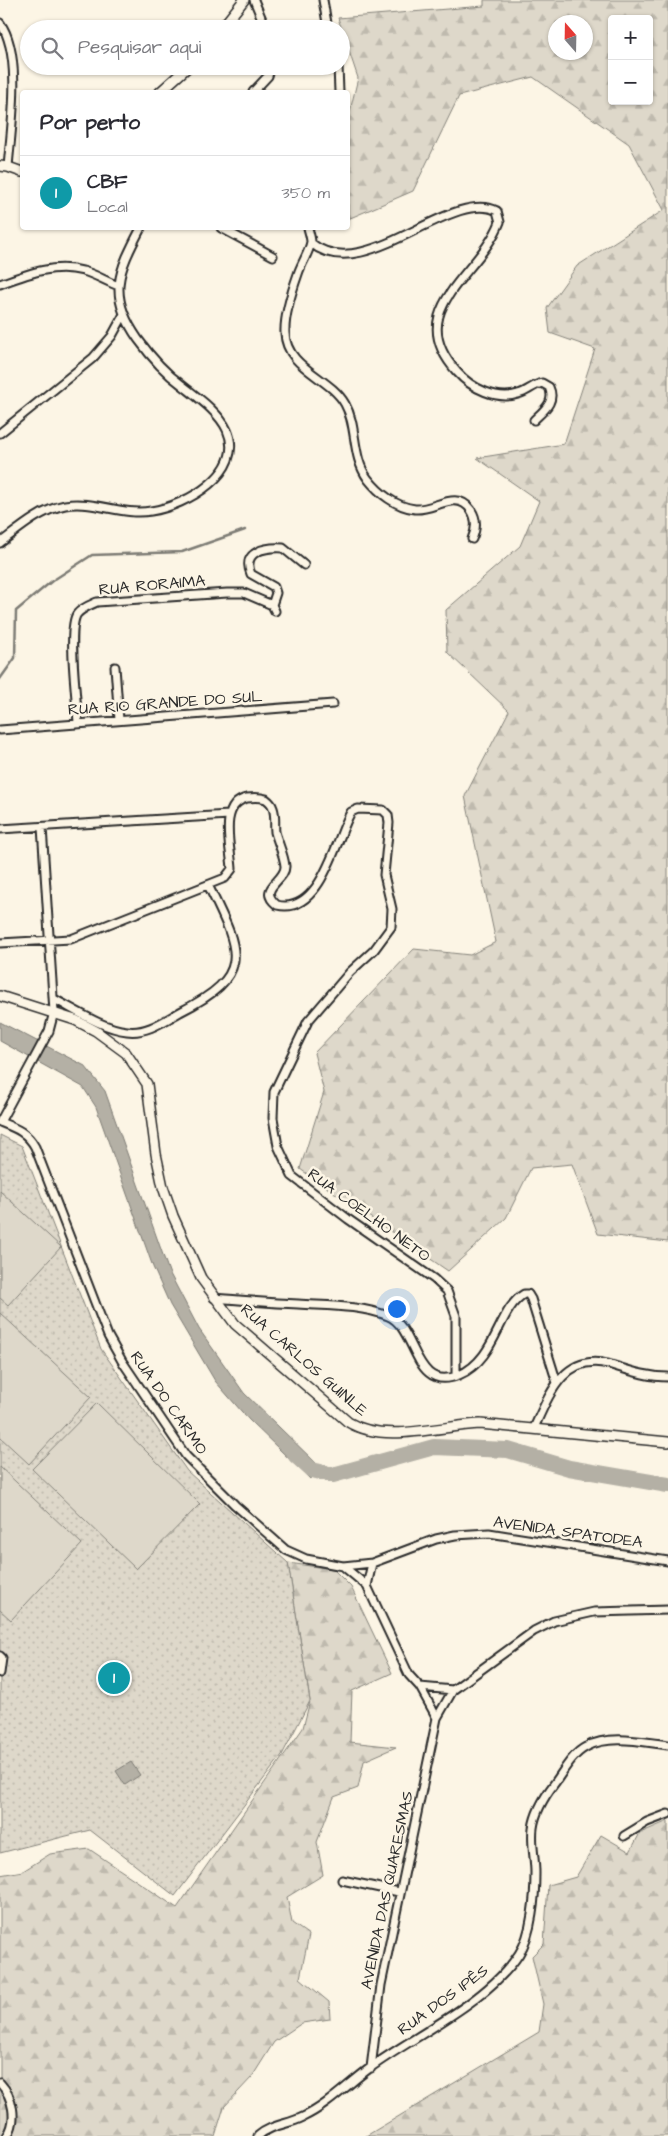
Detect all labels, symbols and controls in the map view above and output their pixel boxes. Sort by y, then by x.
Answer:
north arrow [548,15,593,60]
map controls [608,15,653,105]
button: + [608,15,653,60]
search box [20,20,350,75]
icon: search [38,34,66,62]
text: Pesquisar aqui [78,34,201,61]
button: − [608,60,653,105]
text: Por perto [40,108,140,137]
text: CBF [87,169,127,196]
text: 1 [55,182,57,204]
text: 350 m [282,182,330,204]
text: Local [87,196,128,218]
street label: RUA RORAIMA [98,569,206,601]
street label: RUA RIO GRANDE DO SUL [67,685,263,721]
street label: RUA COELHO NETO [303,1163,435,1267]
your location [384,1296,410,1322]
street label: RUA CARLOS GUINLE [236,1299,373,1422]
street label: RUA DO CARMO [125,1347,213,1459]
street label: AVENIDA SPATODEA [492,1511,644,1553]
pin: 1 [98,1659,130,1697]
street label: AVENIDA DAS QUARESMAS [355,1789,419,1991]
street label: RUA DOS IPÊS [393,1960,493,2040]

